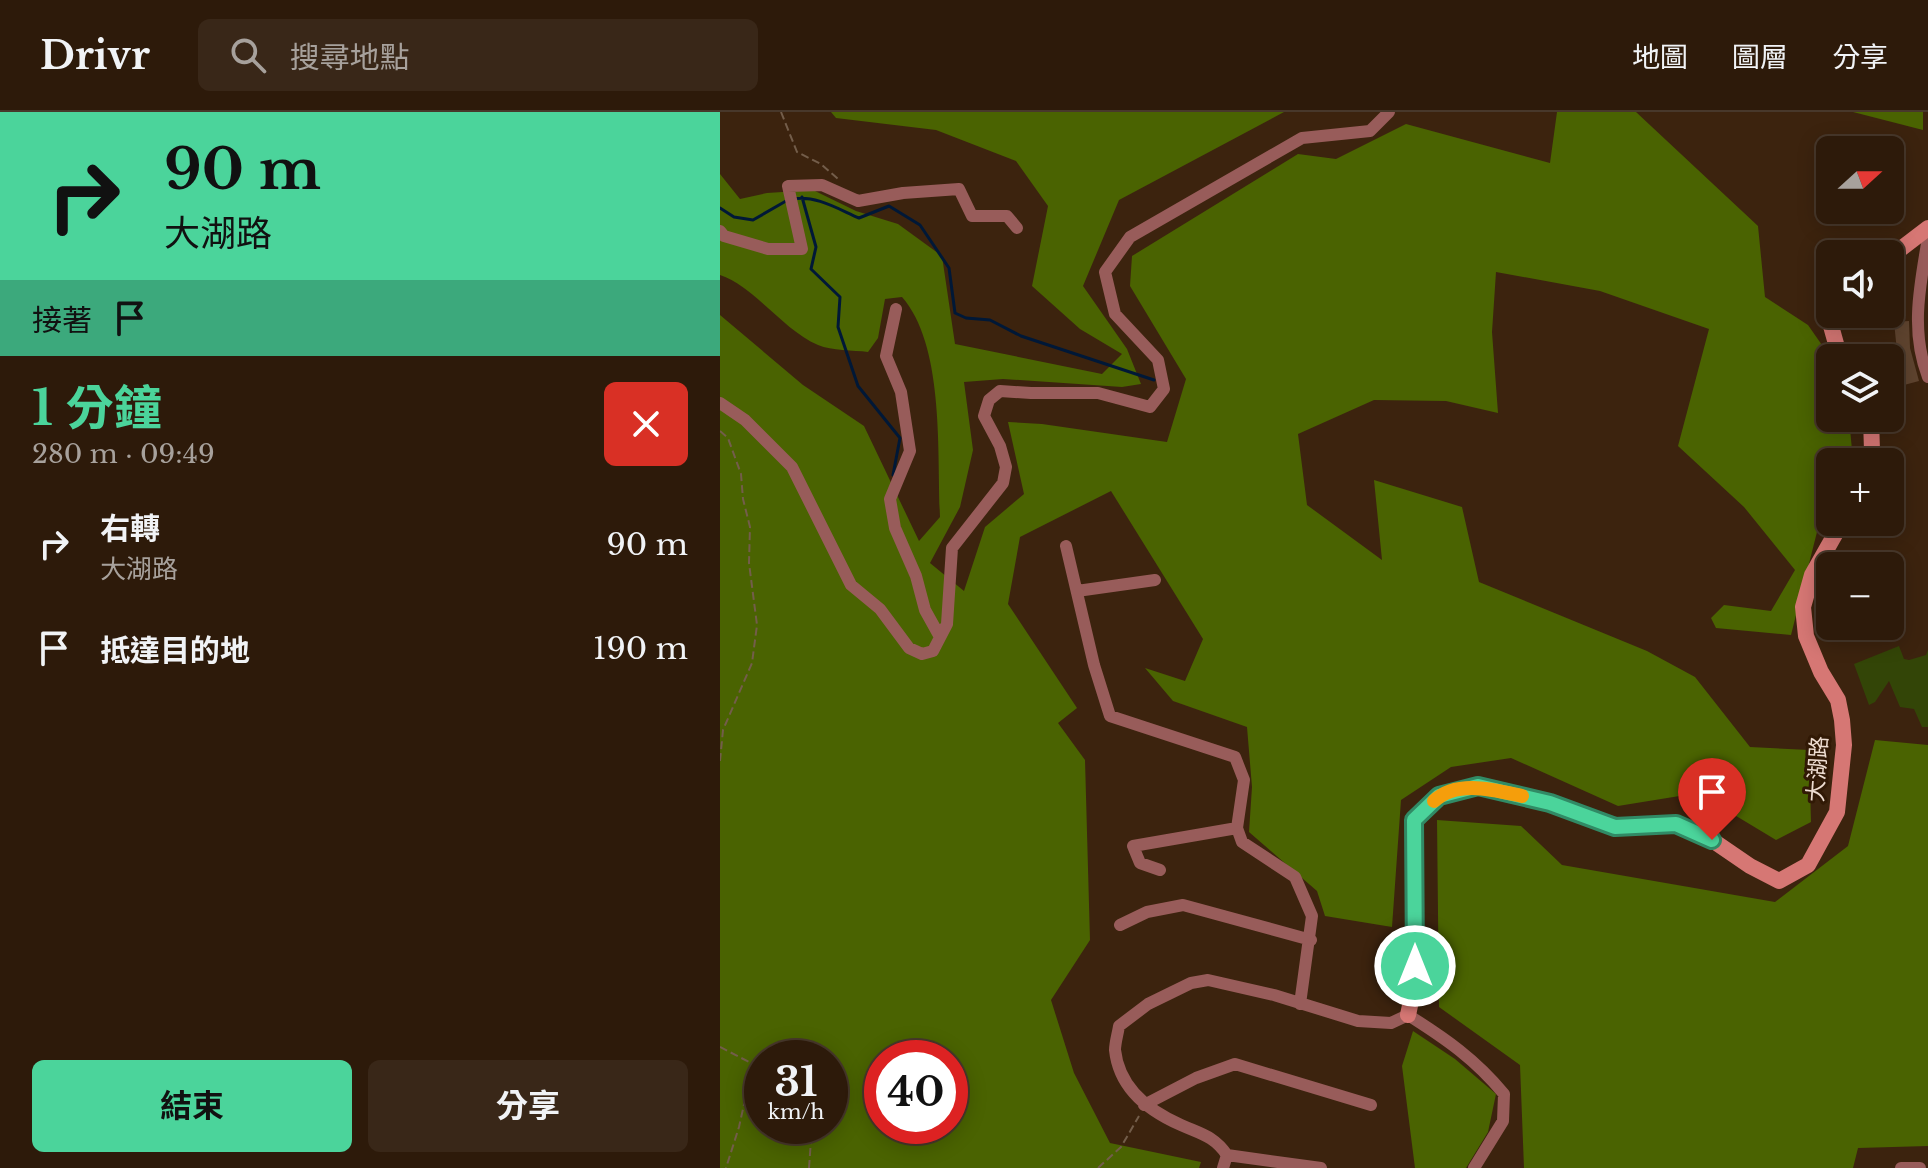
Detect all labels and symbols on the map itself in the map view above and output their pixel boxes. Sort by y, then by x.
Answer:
north arrow [1816,136,1904,224]
street label: 大湖路 [1802,735,1833,803]
pin [1678,758,1746,840]
position arrow [1373,924,1457,1008]
speed limit sign: 40 [864,1040,968,1144]

